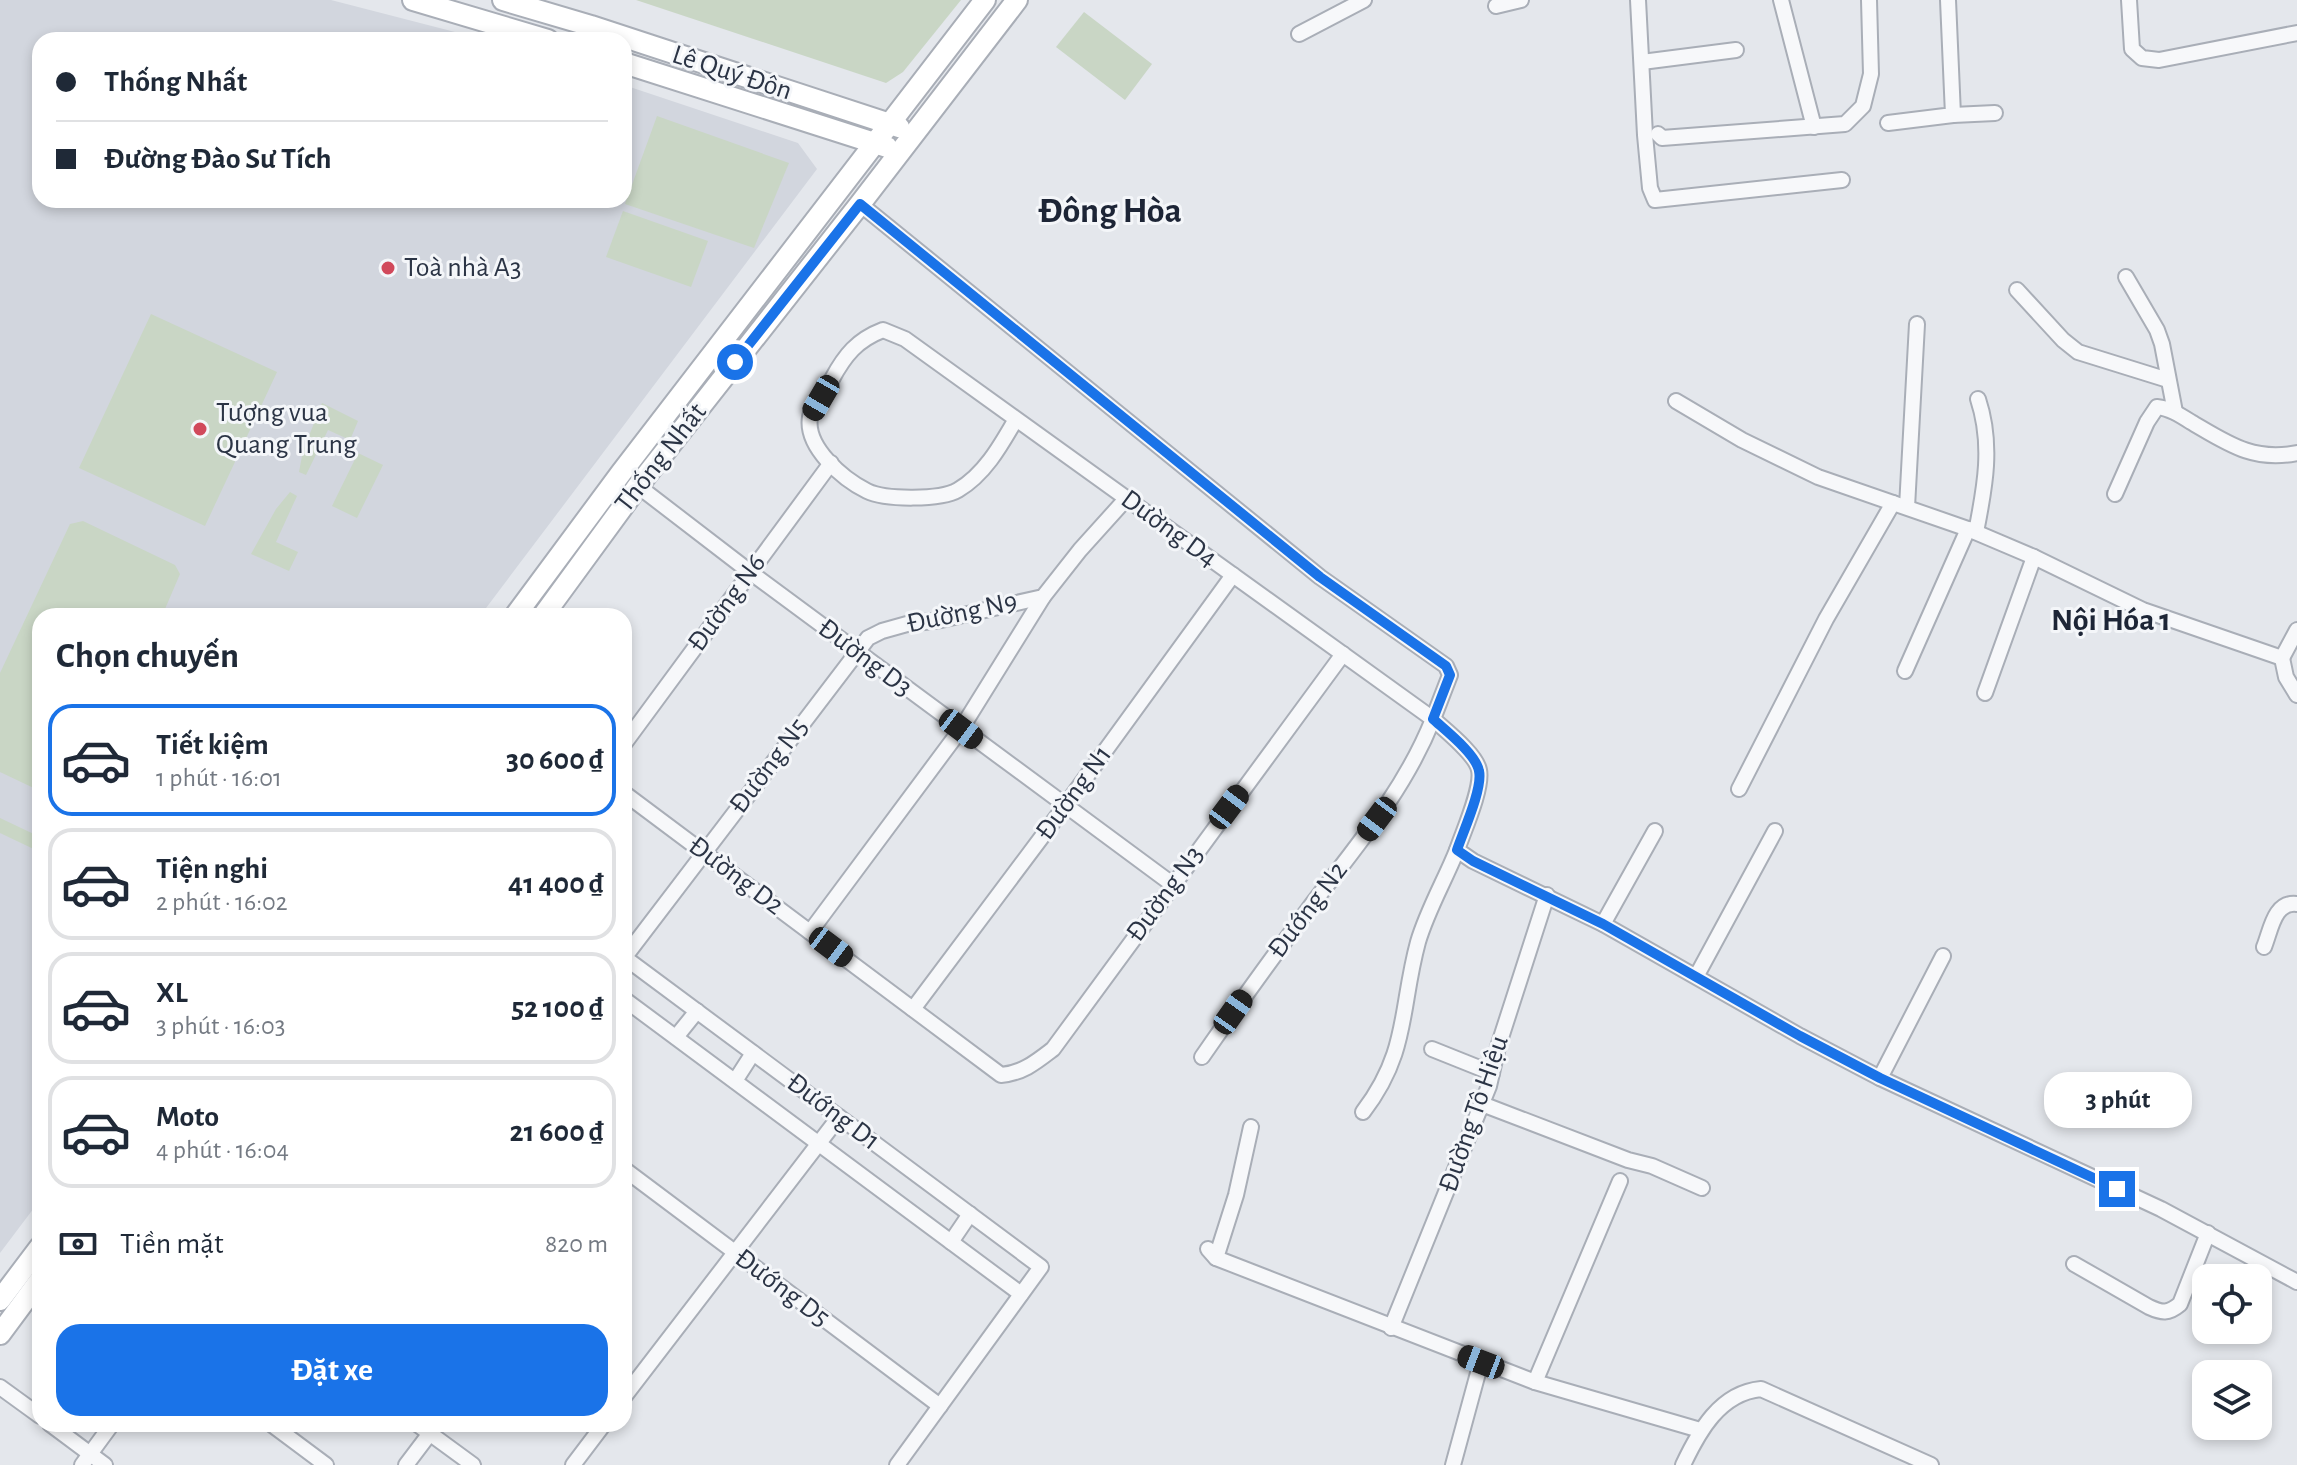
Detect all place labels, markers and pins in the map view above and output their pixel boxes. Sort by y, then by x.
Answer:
place label: Toà nhà A3 [404,254,521,282]
marker: Toà nhà A3 [379,259,397,277]
place label: Tượng vua Quang Trung [216,399,357,459]
marker: Tượng vua Quang Trung [191,420,209,438]

